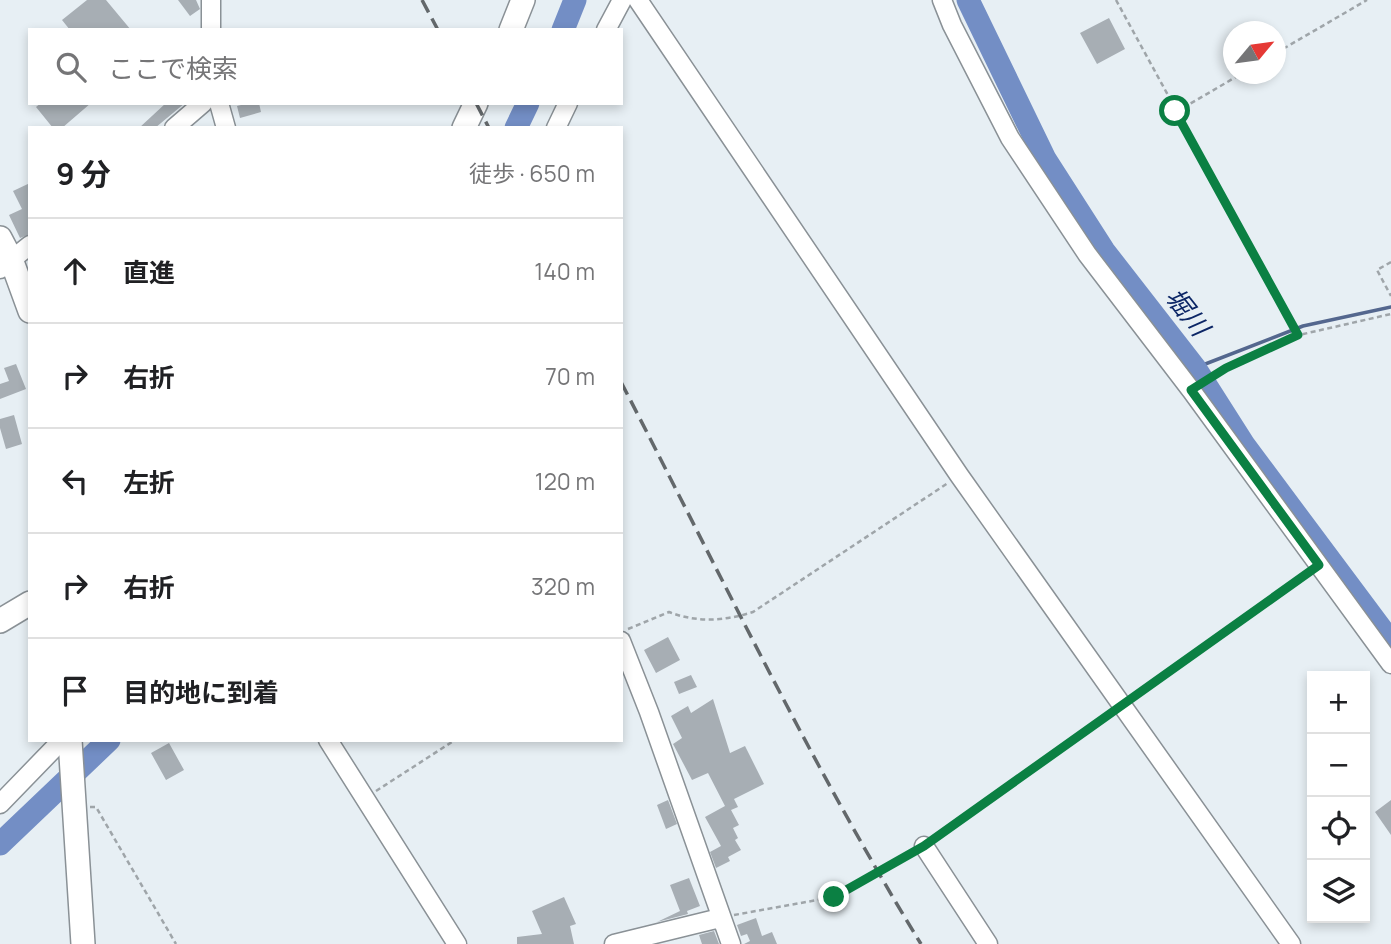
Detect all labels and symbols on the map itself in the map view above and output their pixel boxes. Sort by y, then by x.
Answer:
north arrow [1223,21,1286,84]
route start [1159,95,1190,126]
water label: 堀川 [1158,280,1220,345]
route end [818,881,849,912]

